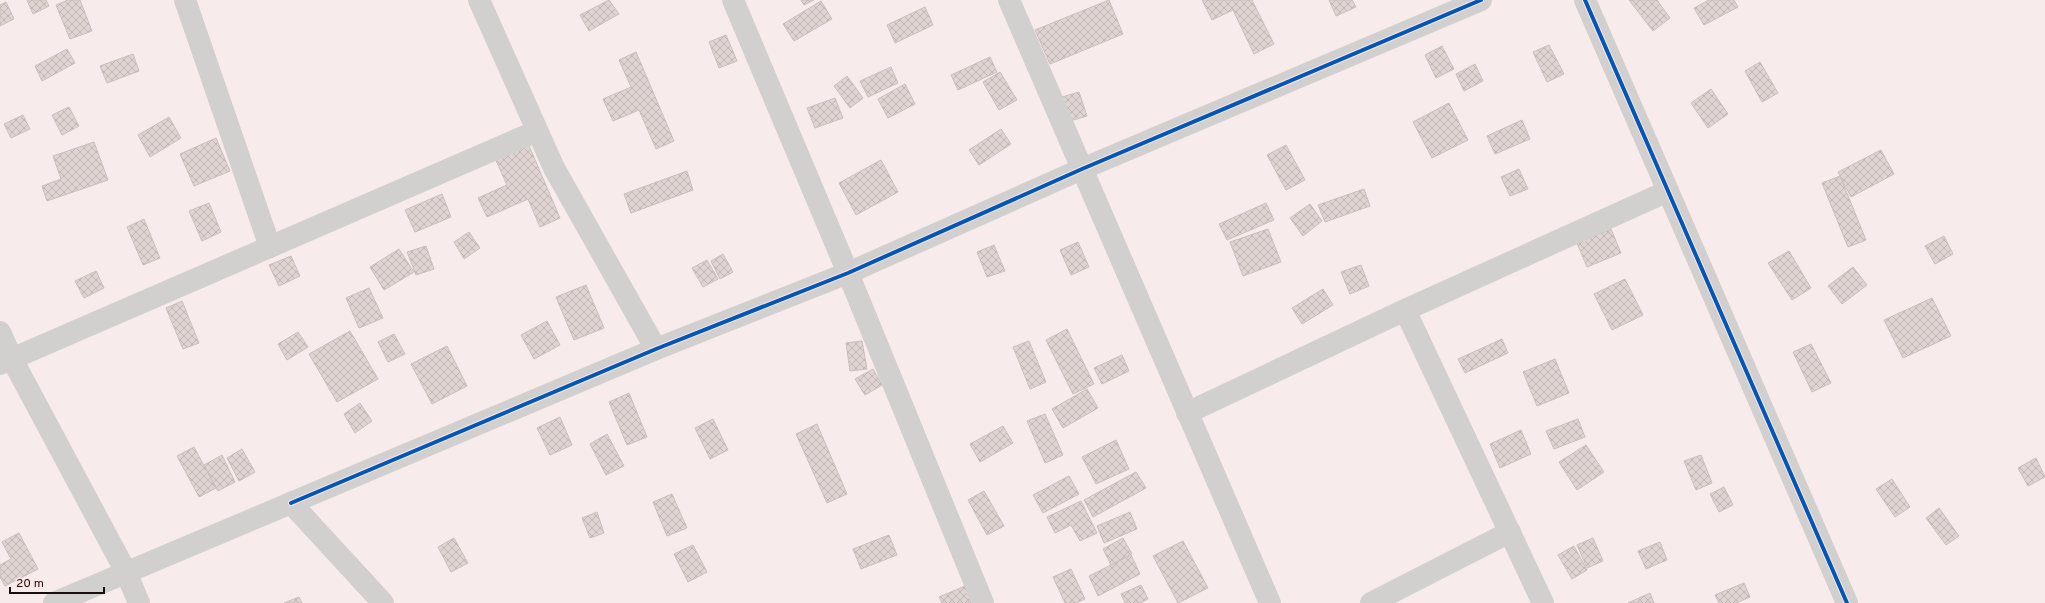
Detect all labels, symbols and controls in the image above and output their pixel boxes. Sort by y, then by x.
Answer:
scale bar [10,569,104,595]
text: 20 m [16,576,44,592]

